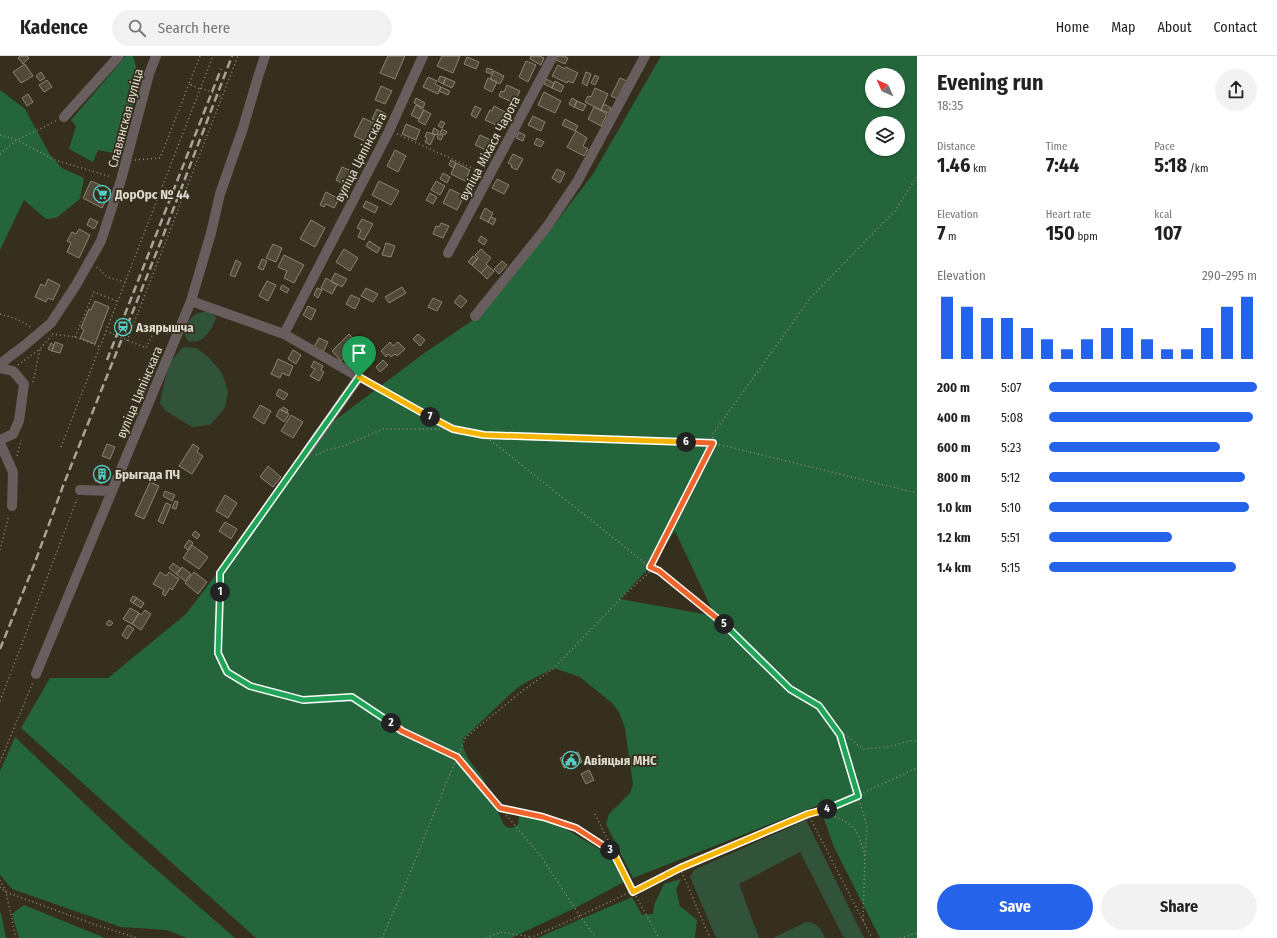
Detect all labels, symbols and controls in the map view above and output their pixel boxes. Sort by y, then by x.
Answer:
search box [112,10,392,46]
text: Kadence [20,16,88,39]
icon: search [126,17,148,39]
text: Search here [158,19,230,37]
text: Home [1056,19,1089,36]
text: Map [1111,19,1135,36]
text: About [1157,19,1192,36]
text: Contact [1214,19,1257,36]
street label: Славянская вуліца [105,67,146,169]
north arrow [865,68,905,108]
map controls [865,68,905,156]
text: Evening run [937,69,1044,96]
button: share [1215,69,1257,111]
street label: вуліца Міхася Чарота [456,94,523,203]
text: 18:35 [937,98,963,113]
street label: вуліца Цяпінскага [331,110,389,204]
button: layers [865,116,905,156]
text: Distance [937,140,976,153]
text: Time [1046,140,1067,153]
text: Pace [1154,140,1175,153]
text: 1.46 [937,153,970,177]
text: 7:44 [1046,153,1079,177]
text: 5:18 [1154,153,1187,177]
text: km [970,162,987,175]
text: /km [1187,162,1208,175]
supermarket icon: ДорОрс № 44 [92,184,112,204]
place label: ДорОрс № 44 [114,187,190,202]
text: Elevation [937,208,978,221]
text: Heart rate [1046,208,1091,221]
text: kcal [1154,208,1172,221]
text: 7 [937,221,946,245]
text: 150 [1046,221,1075,245]
text: 107 [1154,221,1182,245]
text: m [946,230,957,243]
text: bpm [1075,230,1098,243]
text: Elevation [937,268,986,283]
text: 290–295 m [1202,268,1257,283]
station icon: Азярышча [113,317,133,337]
place label: Азярышча [135,320,194,335]
pin [342,336,376,377]
icon: arrive [348,342,370,364]
street label: вуліца Цяпінскага [113,344,166,440]
text: 200 m [937,380,970,395]
text: 5:07 [1001,380,1022,395]
pin: 7 [420,407,440,427]
text: 7 [428,410,432,423]
text: 400 m [937,410,971,425]
text: 5:08 [1001,410,1023,425]
pin: 6 [676,432,696,452]
text: 6 [683,435,689,448]
text: 600 m [937,440,971,455]
text: 5:23 [1001,440,1021,455]
building icon: Брыгада ПЧ [92,464,112,484]
place label: Брыгада ПЧ [115,467,180,482]
text: 800 m [937,470,971,485]
text: 5:12 [1001,470,1020,485]
text: 1.0 km [937,500,972,515]
text: 5:10 [1001,500,1021,515]
text: 1.2 km [937,530,971,545]
text: 5:51 [1001,530,1020,545]
text: 1.4 km [937,560,971,575]
text: 5:15 [1001,560,1020,575]
pin: 1 [210,582,230,602]
text: 1 [218,585,222,598]
pin: 5 [714,614,734,634]
text: 5 [721,617,727,630]
pin: 2 [381,713,401,733]
text: 2 [388,716,394,729]
public building icon: Авіяцыя МНС [561,750,581,770]
place label: Авіяцыя МНС [583,753,657,768]
pin: 4 [817,799,837,819]
text: 4 [824,802,830,815]
pin: 3 [600,840,620,860]
text: 3 [607,843,613,856]
button: Save [937,884,1093,930]
button: Share [1101,884,1257,930]

